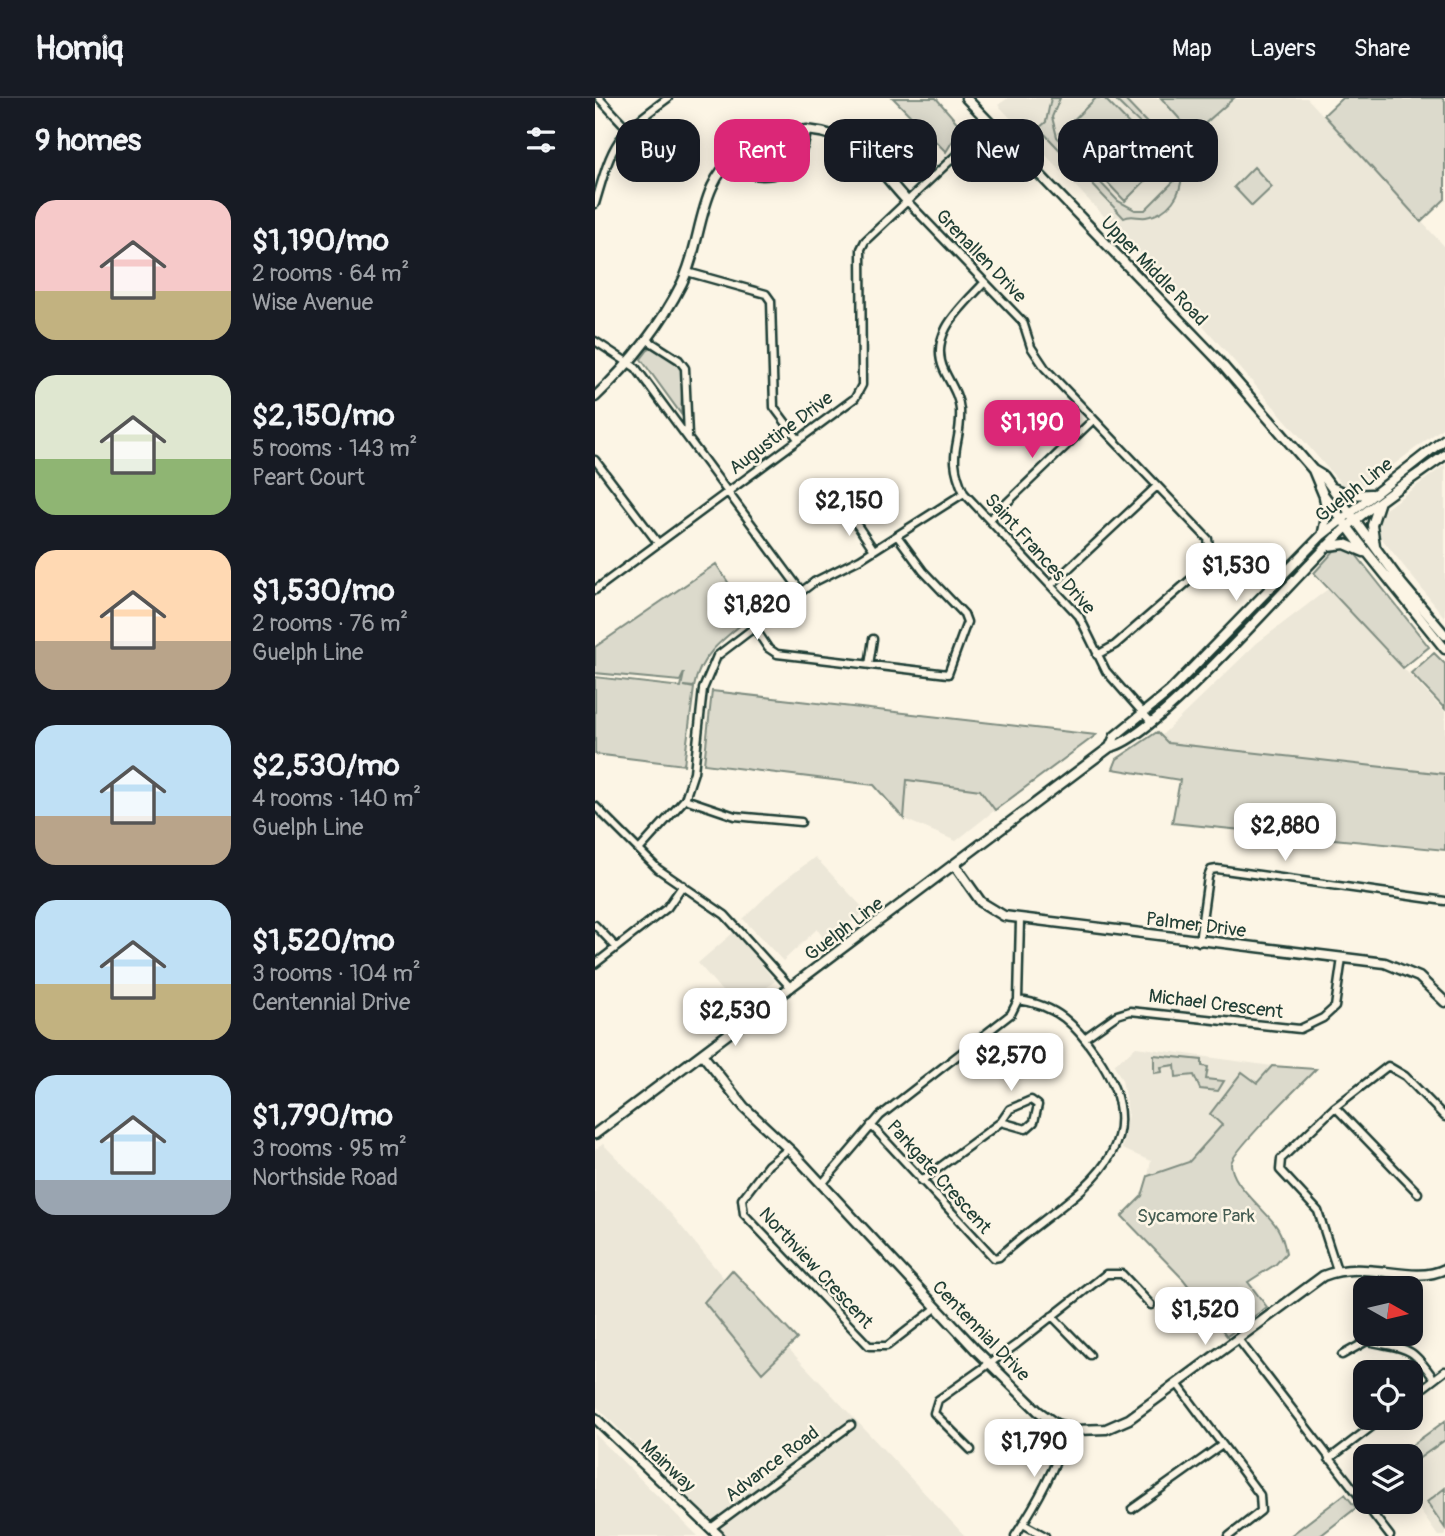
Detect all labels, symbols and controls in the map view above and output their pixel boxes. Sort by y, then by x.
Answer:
text: Homiq [35,28,123,69]
text: Map [1172,34,1212,63]
text: Layers [1250,34,1316,63]
text: Share [1354,34,1410,63]
chip: Buy [616,119,700,182]
chip: Rent [714,119,810,182]
chip: Filters [824,119,937,182]
chip: New [951,119,1044,182]
chip: Apartment [1058,119,1218,182]
icon: filters [522,121,560,159]
text: 9 homes [35,122,141,159]
street label: Grenallen Drive [930,204,1032,308]
street label: Upper Middle Road [1095,211,1213,331]
text: $1,190/mo [252,222,389,259]
icon: home [91,228,175,312]
text: 2 rooms · 64 m² [252,259,409,288]
text: Wise Avenue [252,288,373,317]
street label: Augustine Drive [724,386,838,480]
text: $2,150/mo [252,397,395,434]
pin: $1,190 [975,400,1089,460]
icon: home [91,403,175,487]
text: $1,190 [1000,408,1064,437]
text: 5 rooms · 143 m² [252,434,417,463]
street label: Guelph Line [1310,452,1398,528]
text: Peart Court [252,463,365,492]
pin: $2,150 [792,478,906,538]
text: $2,150 [815,486,883,515]
street label: Saint Frances Drive [979,488,1101,620]
pin: $1,530 [1179,544,1293,603]
text: $1,530 [1202,551,1270,580]
text: $1,530/mo [252,572,395,609]
icon: home [91,578,175,662]
pin: $1,820 [700,582,814,642]
text: $1,820 [723,590,791,619]
text: 2 rooms · 76 m² [252,609,408,638]
text: Guelph Line [252,638,363,667]
text: $2,530/mo [252,747,400,784]
icon: home [91,753,175,837]
text: 4 rooms · 140 m² [252,784,421,813]
pin: $2,880 [1228,804,1342,863]
text: $2,880 [1250,811,1320,840]
text: Guelph Line [252,813,363,842]
street label: Guelph Line [800,891,888,966]
street label: Palmer Drive [1145,907,1248,943]
text: $1,520/mo [252,922,395,959]
icon: home [91,928,175,1012]
text: 3 rooms · 104 m² [252,959,421,988]
street label: Michael Crescent [1147,984,1285,1024]
text: Centennial Drive [252,988,410,1017]
pin: $2,530 [678,988,792,1048]
text: $2,530 [699,996,771,1025]
pin: $2,570 [954,1034,1068,1093]
text: $2,570 [975,1041,1047,1070]
text: $1,790/mo [252,1097,393,1134]
icon: home [91,1103,175,1187]
street label: Parkgate Crescent [882,1115,997,1239]
text: 3 rooms · 95 m² [252,1134,407,1163]
text: Northside Road [252,1163,398,1192]
street label: Northview Crescent [754,1202,879,1334]
park label: Sycamore Park [1137,1204,1255,1228]
street label: Centennial Drive [927,1276,1036,1387]
north arrow [1353,1276,1423,1346]
map controls [1353,1276,1423,1514]
pin: $1,520 [1148,1288,1262,1347]
text: $1,520 [1171,1295,1239,1324]
button: locate [1353,1360,1423,1430]
pin: $1,790 [977,1420,1091,1479]
street label: Advance Road [720,1421,824,1507]
text: $1,790 [1000,1427,1068,1456]
street label: Mainway [636,1435,700,1497]
button: layers [1353,1444,1423,1514]

